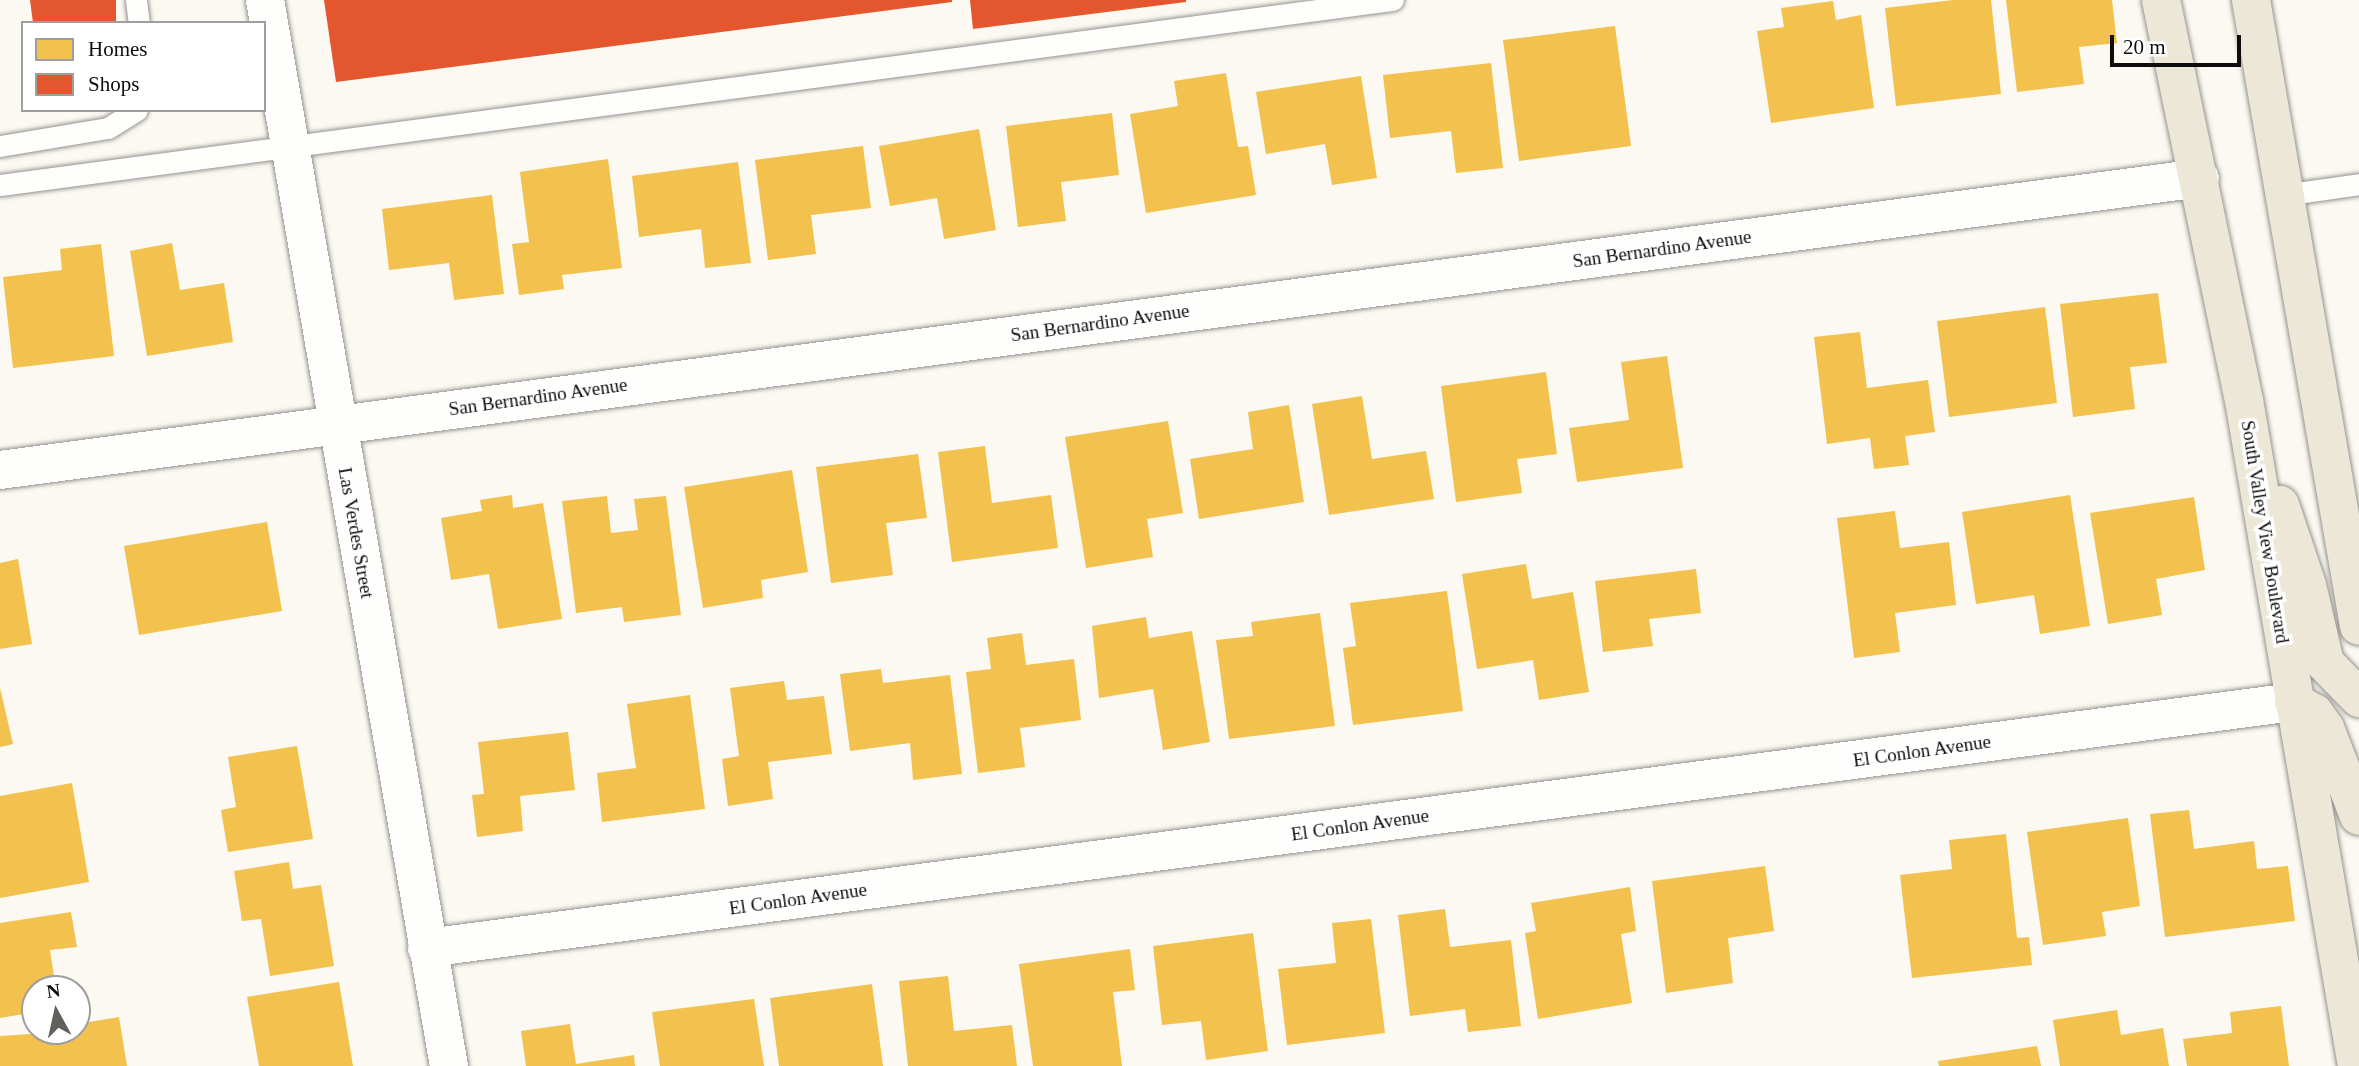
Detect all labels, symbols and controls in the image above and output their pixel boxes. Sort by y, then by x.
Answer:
legend [21,21,266,112]
scale bar [2114,21,2245,65]
text: 20 m [2123,35,2166,59]
text: Homes [88,37,148,61]
text: Shops [88,72,139,96]
street label: San Bernardino Avenue [1571,225,1753,273]
street label: San Bernardino Avenue [1009,299,1191,347]
street label: San Bernardino Avenue [447,373,629,421]
street label: South Valley View Boulevard [2236,418,2294,646]
street label: Las Verdes Street [333,466,379,600]
street label: El Conlon Avenue [1851,730,1993,772]
street label: El Conlon Avenue [1289,804,1431,846]
street label: El Conlon Avenue [727,878,869,920]
north arrow [21,975,91,1045]
text: N [45,979,62,1002]

